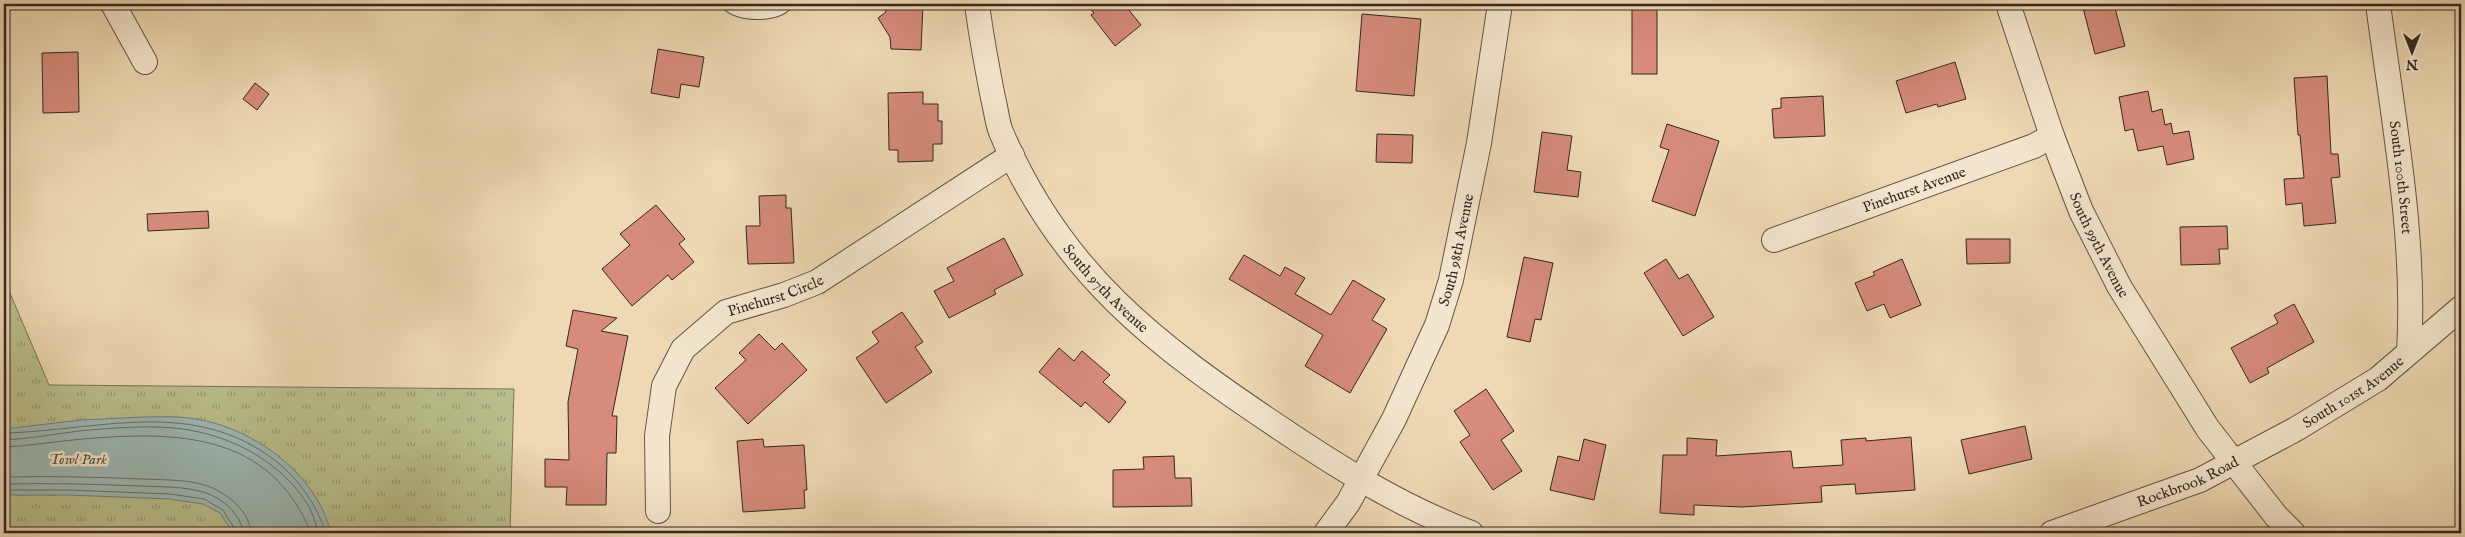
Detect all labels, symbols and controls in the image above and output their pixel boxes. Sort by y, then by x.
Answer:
north arrow [2388,28,2438,78]
text: N [2406,55,2419,73]
street label: South 100th Street [2385,120,2417,235]
street label: Pinehurst Avenue [1860,162,1968,217]
street label: South 99th Avenue [2065,190,2133,301]
street label: South 98th Avenue [1434,192,1478,308]
street label: South 97th Avenue [1059,240,1153,337]
street label: Pinehurst Circle [725,271,828,321]
street label: South 101st Avenue [2299,352,2408,432]
park label: Towl Park [49,450,107,469]
street label: Rockbrook Road [2134,451,2243,511]

